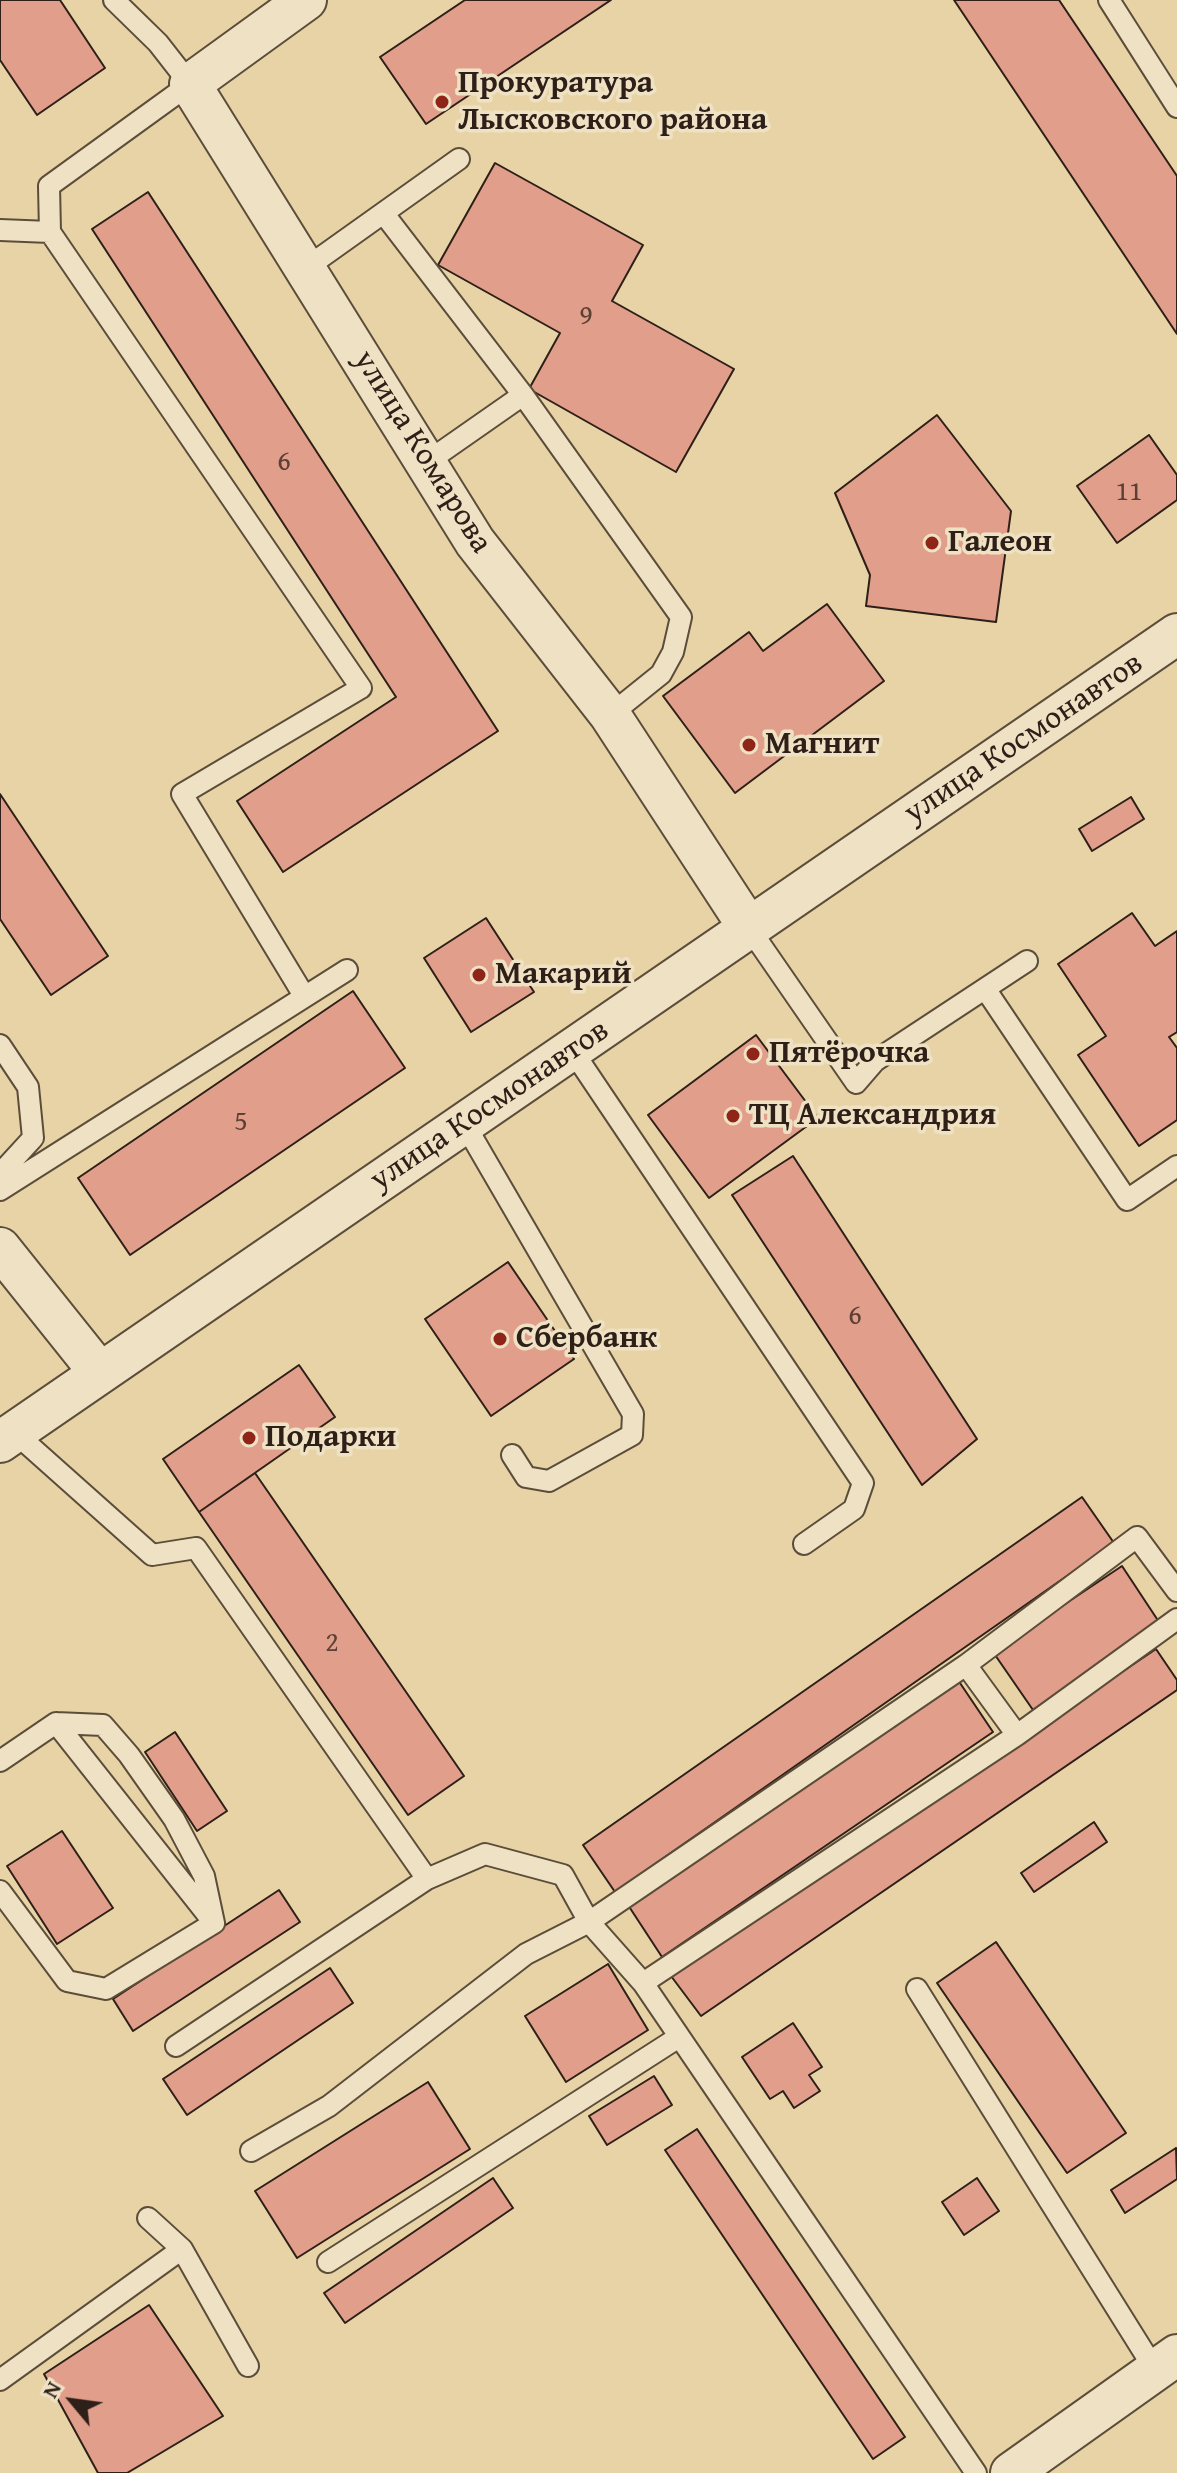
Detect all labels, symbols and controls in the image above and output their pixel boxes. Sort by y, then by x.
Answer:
place label: Прокуратура Лысковского района [458,65,768,140]
marker: Прокуратура Лысковского района [433,93,451,111]
house number: 9 [579,300,593,334]
street label: улица Комарова [344,343,500,561]
house number: 6 [277,446,291,480]
house number: 11 [1116,476,1142,510]
place label: Галеон [948,524,1052,562]
marker: Галеон [923,534,941,552]
street label: улица Космонавтов [897,645,1151,833]
place label: Магнит [765,726,879,764]
marker: Магнит [740,736,758,754]
place label: Макарий [495,956,631,994]
marker: Макарий [470,966,488,984]
street label: улица Космонавтов [363,1012,617,1200]
place label: Пятёрочка [769,1035,929,1073]
marker: Пятёрочка [744,1045,762,1063]
place label: ТЦ Александрия [749,1097,996,1135]
house number: 5 [234,1106,248,1140]
marker: ТЦ Александрия [724,1107,742,1125]
house number: 6 [848,1300,862,1334]
place label: Сбербанк [516,1320,657,1358]
marker: Сбербанк [491,1330,509,1348]
place label: Подарки [265,1419,396,1457]
marker: Подарки [240,1429,258,1447]
house number: 2 [325,1627,339,1661]
north arrow [32,2361,112,2441]
text: N [33,2375,69,2404]

